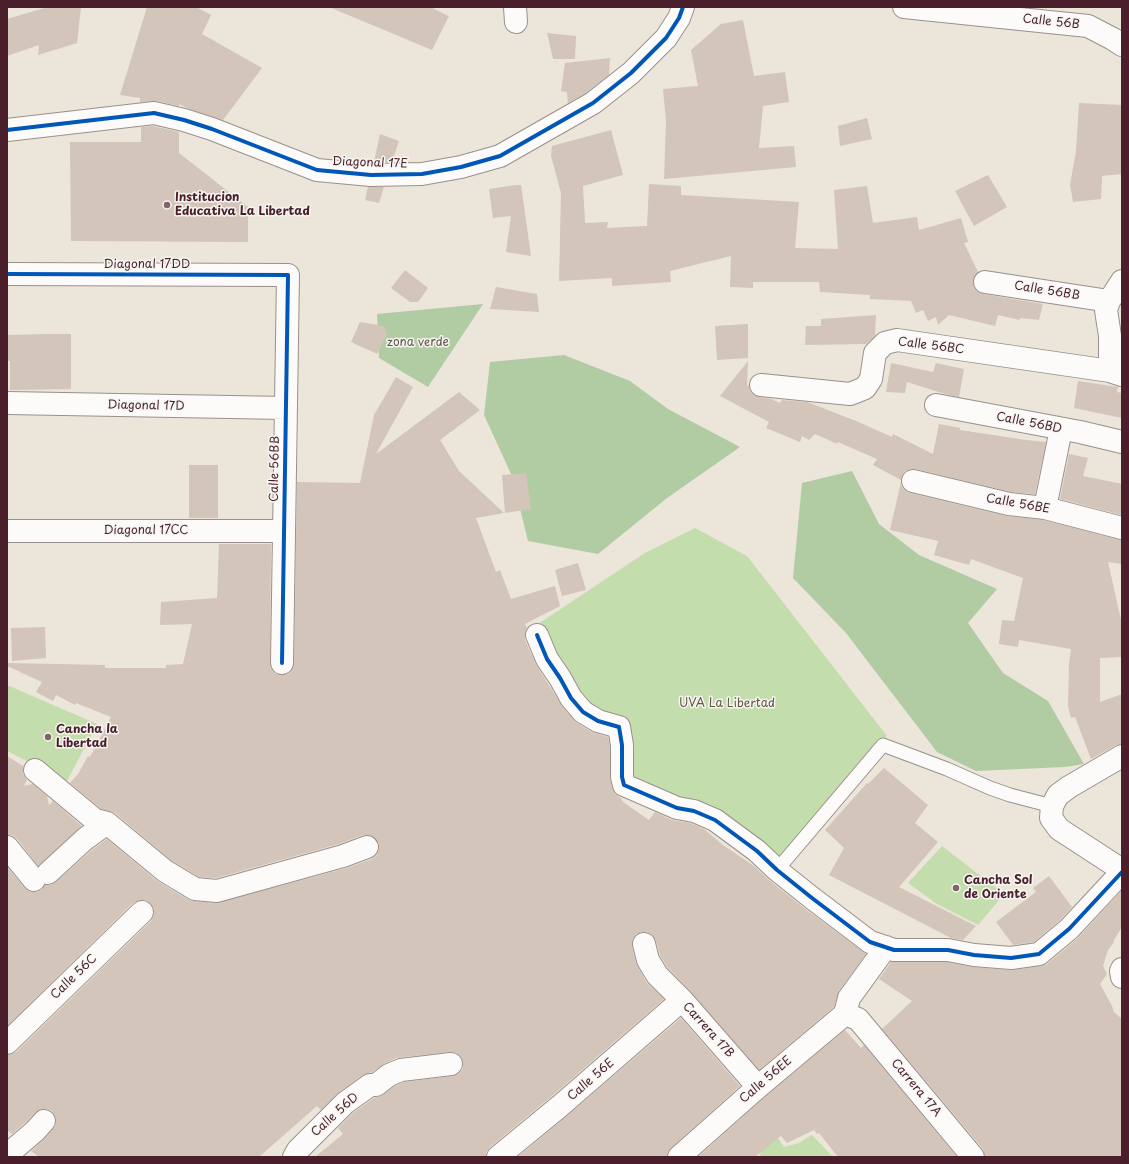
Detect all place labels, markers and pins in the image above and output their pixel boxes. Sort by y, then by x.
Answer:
place label: Institucion Educativa La Libertad [175,191,310,219]
marker: Institucion Educativa La Libertad [162,200,172,210]
place label: Cancha la Libertad [56,723,118,751]
marker: Cancha la Libertad [43,732,53,742]
place label: Cancha Sol de Oriente [964,874,1032,902]
marker: Cancha Sol de Oriente [951,883,961,893]

